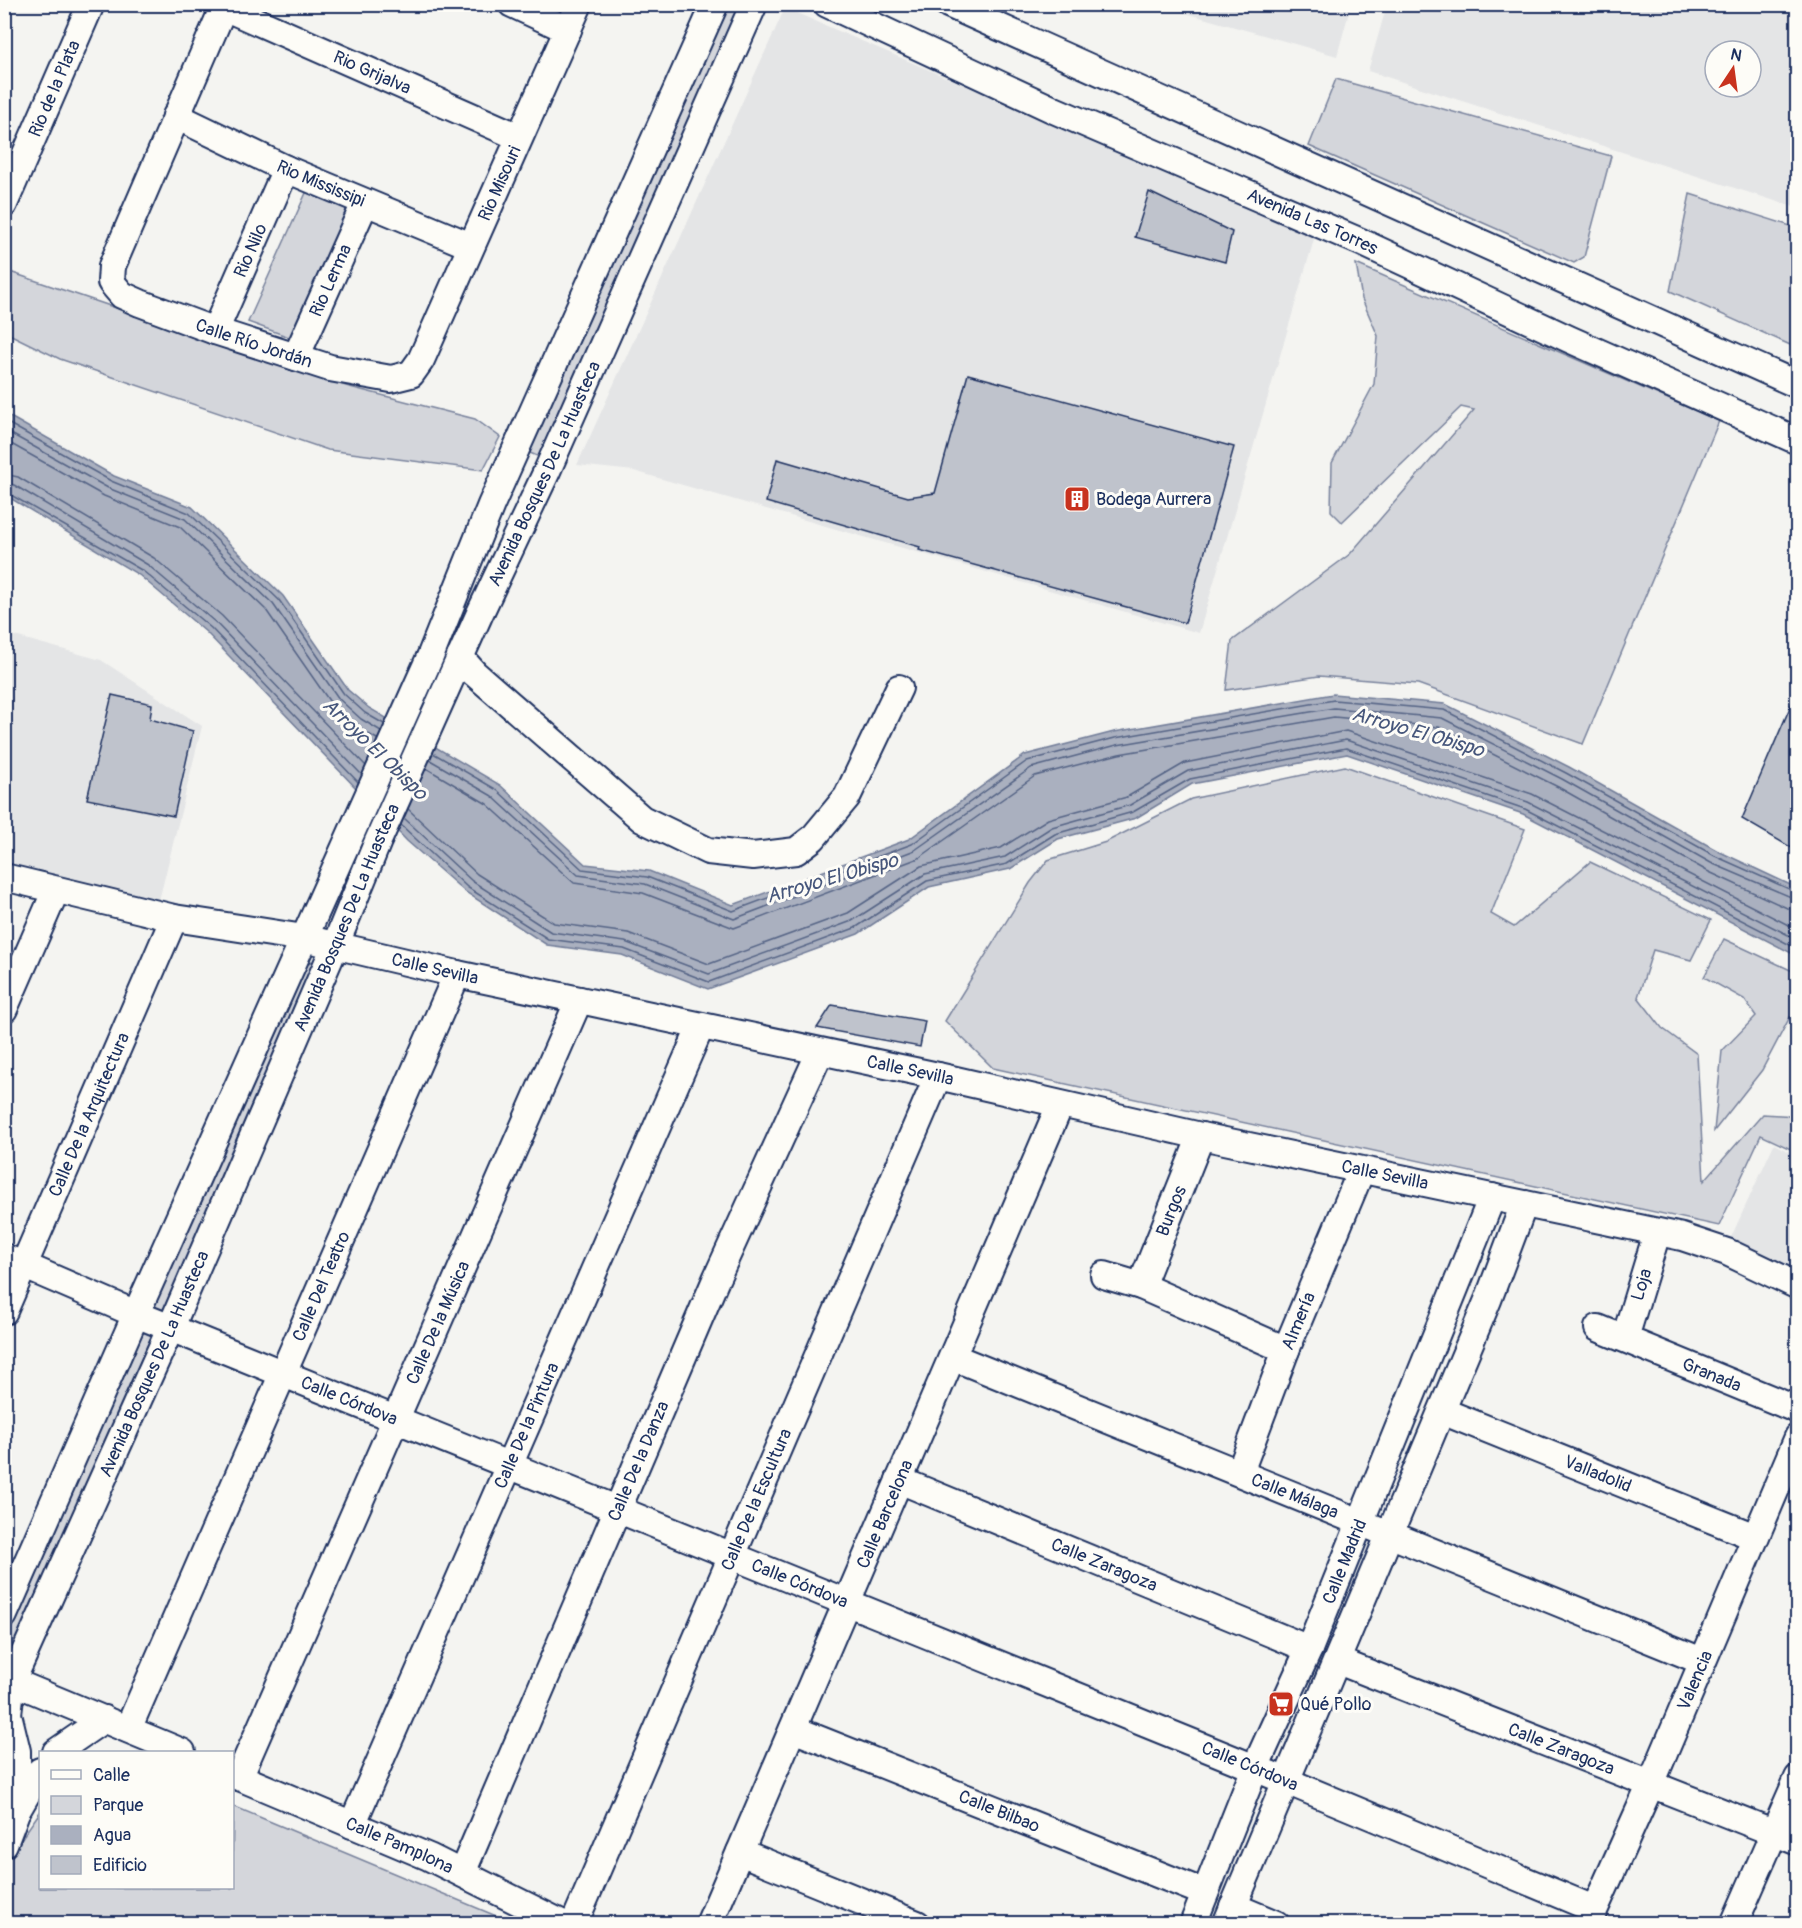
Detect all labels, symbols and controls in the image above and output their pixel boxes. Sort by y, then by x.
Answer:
street label: Rio de la Plata [23,37,85,140]
north arrow [1703,39,1763,99]
text: N [1729,44,1744,66]
street label: Rio Grijalva [330,45,415,99]
street label: Rio Misouri [473,142,526,225]
street label: Rio Mississipi [273,155,369,212]
street label: Avenida Las Torres [1243,183,1382,260]
street label: Rio Nilo [228,220,272,281]
street label: Rio Lerma [304,240,357,320]
street label: Calle Río Jordán [192,313,315,373]
street label: Avenida Bosques De La Huasteca [483,358,606,590]
building icon: Bodega Aurrera [1062,484,1092,514]
place label: Bodega Aurrera [1096,488,1211,511]
water label: Arroyo El Obispo [317,693,433,806]
water label: Arroyo El Obispo [1349,701,1488,763]
street label: Avenida Bosques De La Huasteca [288,800,405,1035]
water label: Arroyo El Obispo [763,847,902,909]
street label: Calle Sevilla [389,947,481,990]
street label: Calle De la Arquitectura [43,1029,135,1200]
street label: Calle Sevilla [865,1050,956,1091]
street label: Calle Sevilla [1339,1154,1431,1195]
street label: Burgos [1151,1182,1192,1239]
street label: Calle Del Teatro [287,1227,355,1345]
street label: Avenida Bosques De La Huasteca [94,1247,214,1480]
street label: Calle De la Música [401,1257,475,1388]
street label: Loja [1626,1266,1657,1303]
street label: Almería [1276,1288,1321,1353]
street label: Granada [1679,1352,1745,1397]
street label: Calle De la Pintura [489,1359,564,1492]
street label: Calle Córdova [298,1371,401,1430]
street label: Calle De la Danza [602,1397,674,1525]
street label: Calle De la Escultura [716,1425,797,1574]
street label: Valladolid [1561,1450,1635,1498]
street label: Calle Barcelona [851,1456,918,1572]
street label: Calle Málaga [1248,1468,1342,1524]
street label: Calle Madrid [1317,1516,1372,1607]
street label: Calle Zaragoza [1048,1532,1161,1597]
street label: Calle Córdova [748,1553,852,1613]
street label: Valencia [1672,1647,1718,1714]
supermarket icon: Qué Pollo [1266,1689,1296,1719]
place label: Qué Pollo [1300,1693,1372,1716]
street label: Calle Zaragoza [1505,1718,1618,1780]
street label: Calle Córdova [1198,1736,1302,1796]
legend [39,1751,234,1889]
text: Calle [93,1764,130,1787]
street label: Calle Bilbao [955,1785,1044,1838]
text: Parque [93,1794,143,1817]
street label: Calle Pamplona [342,1812,457,1879]
text: Agua [93,1824,131,1847]
text: Edificio [93,1854,147,1877]

